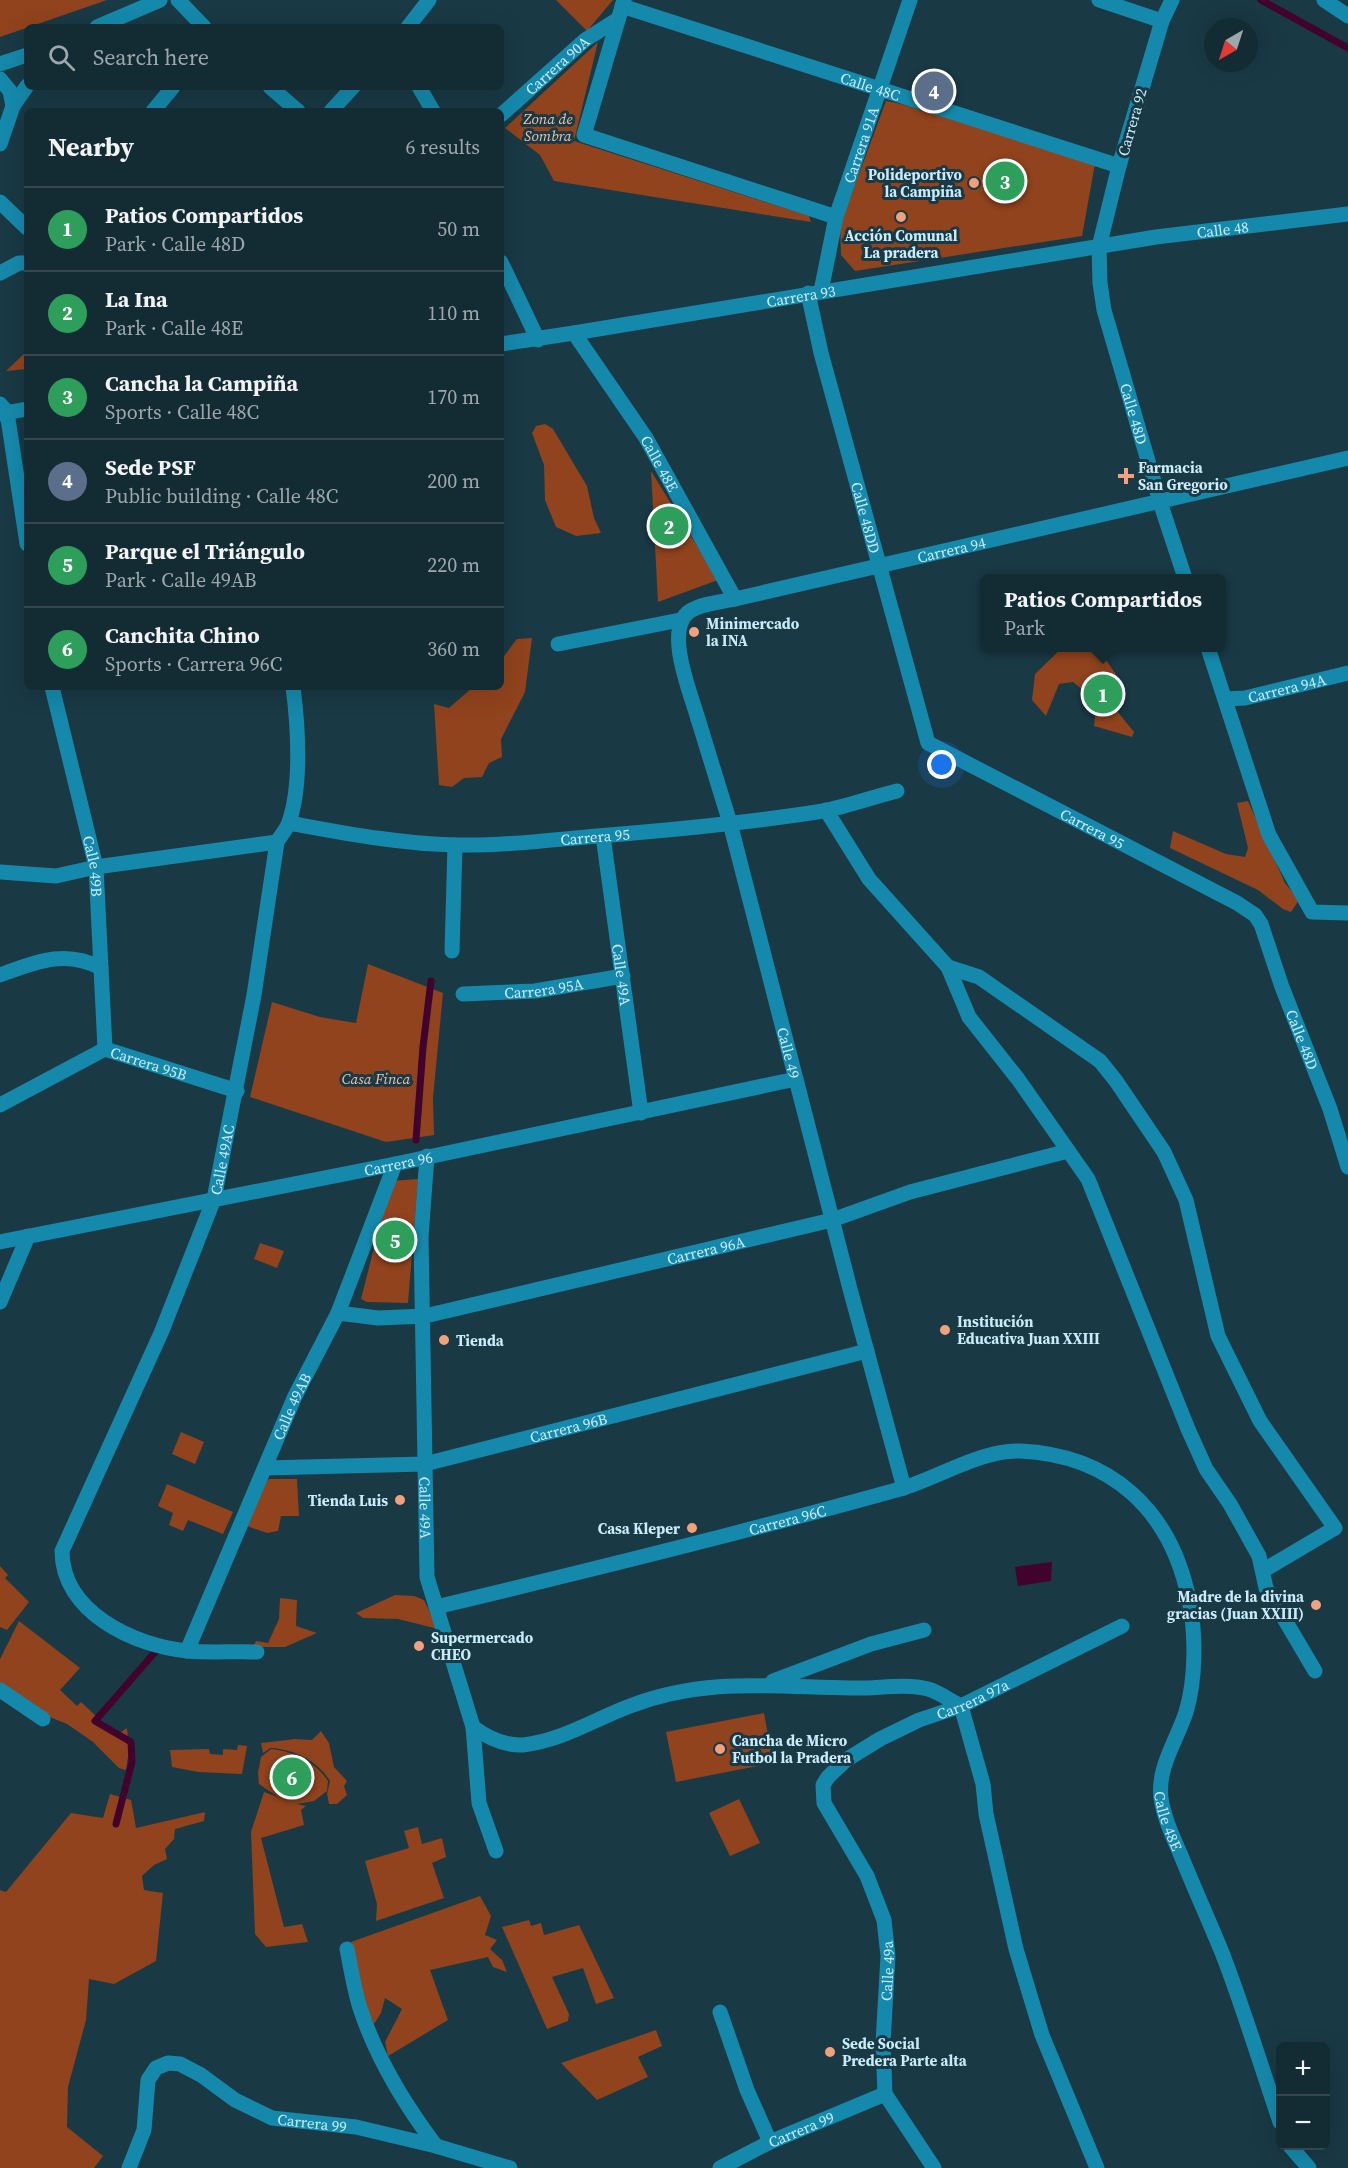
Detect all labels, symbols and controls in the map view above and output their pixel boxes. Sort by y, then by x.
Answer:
north arrow [1204,18,1258,72]
search box [24,24,504,90]
street label: Carrera 90A [520,31,594,99]
icon: search [45,41,78,74]
text: Search here [93,42,209,72]
street label: Calle 48C [838,67,903,105]
pin: 4 [914,68,954,113]
street label: Carrera 92 [1112,86,1152,158]
street label: Carrera 91A [838,104,883,186]
park label: Zona de Sombra [522,108,573,146]
text: Nearby [48,129,134,165]
text: 6 results [405,133,480,161]
pin: 3 [986,158,1024,204]
place label: Polideportivo la Campiña [868,164,963,202]
marker: Polideportivo la Campiña [967,176,981,190]
text: Patios Compartidos [105,200,303,230]
marker: Acción Comunal La pradera [894,210,908,224]
text: 1 [62,215,73,243]
text: 50 m [437,215,480,243]
street label: Calle 48 [1195,215,1250,243]
place label: Acción Comunal La pradera [844,225,958,263]
text: Park · Calle 48D [105,230,245,258]
street label: Carrera 93 [765,280,837,312]
text: La Ina [105,284,168,314]
text: 2 [62,299,73,327]
text: 110 m [427,299,480,327]
text: Park · Calle 48E [105,314,243,342]
text: Cancha la Campiña [105,368,298,398]
street label: Calle 48D [1115,381,1153,447]
text: 3 [62,383,73,411]
text: 170 m [427,383,480,411]
text: Sports · Calle 48C [105,398,259,426]
street label: Calle 48E [636,431,684,495]
text: Sede PSF [105,452,196,482]
place label: Farmacia San Gregorio [1138,457,1228,495]
text: 4 [62,467,73,495]
text: 200 m [427,467,480,495]
marker: Farmacia San Gregorio [1119,469,1133,483]
street label: Calle 48DD [846,479,886,556]
text: Public building · Calle 48C [105,482,338,510]
pin: 2 [650,504,688,548]
street label: Carrera 94 [915,531,988,567]
text: Parque el Triángulo [105,536,305,566]
text: 5 [62,551,73,579]
text: 220 m [427,551,480,579]
text: Park · Calle 49AB [105,566,257,594]
popup [980,574,1226,652]
text: Patios Compartidos [1004,584,1202,614]
place label: Minimercado la INA [706,613,800,651]
text: Park [1004,614,1045,642]
text: Canchita Chino [105,620,260,650]
marker: Minimercado la INA [687,625,701,639]
text: 6 [62,635,73,663]
text: 360 m [427,635,480,663]
text: Sports · Carrera 96C [105,650,282,678]
street label: Carrera 94A [1246,668,1328,707]
pin: 1 [1084,672,1122,716]
your location [927,750,956,779]
street label: Carrera 95 [1057,803,1128,853]
street label: Carrera 95 [559,823,631,850]
street label: Calle 49B [78,833,108,897]
street label: Calle 49A [607,942,637,1007]
street label: Carrera 95A [504,972,585,1003]
street label: Calle 48D [1281,1006,1324,1073]
street label: Calle 49 [772,1025,806,1081]
street label: Carrera 95B [108,1041,190,1085]
park label: Casa Finca [342,1068,410,1089]
street label: Calle 49AC [205,1123,239,1197]
street label: Carrera 96 [362,1146,435,1180]
pin: 5 [376,1218,414,1262]
street label: Carrera 96A [665,1230,747,1269]
place label: Institución Educativa Juan XXIII [957,1311,1100,1349]
marker: Institución Educativa Juan XXIII [938,1323,952,1337]
place label: Tienda [456,1330,505,1351]
marker: Tienda [437,1333,451,1347]
street label: Calle 49AB [267,1369,316,1443]
street label: Carrera 96B [527,1407,609,1447]
street label: Calle 49A [415,1476,437,1539]
place label: Tienda Luis [308,1490,388,1511]
marker: Tienda Luis [393,1493,407,1507]
street label: Carrera 96C [746,1499,828,1540]
place label: Casa Kleper [598,1518,680,1539]
marker: Casa Kleper [685,1521,699,1535]
place label: Madre de la divina gracias (Juan XXIII) [1167,1586,1305,1624]
marker: Madre de la divina gracias (Juan XXIII) [1309,1598,1323,1612]
place label: Supermercado CHEO [431,1627,534,1665]
marker: Supermercado CHEO [412,1639,426,1653]
street label: Carrera 97a [933,1673,1012,1724]
place label: Cancha de Micro Futbol la Pradera [732,1730,852,1768]
marker: Cancha de Micro Futbol la Pradera [713,1742,727,1756]
pin: 6 [272,1754,312,1800]
street label: Calle 48E [1150,1790,1188,1854]
street label: Calle 49a [875,1940,899,2001]
place label: Sede Social Predera Parte alta [842,2033,968,2071]
map controls [1276,2042,1330,2150]
button: + [1276,2042,1330,2096]
marker: Sede Social Predera Parte alta [823,2045,837,2059]
button: − [1276,2096,1330,2150]
street label: Carrera 99 [765,2106,837,2152]
street label: Carrera 99 [277,2108,348,2136]

